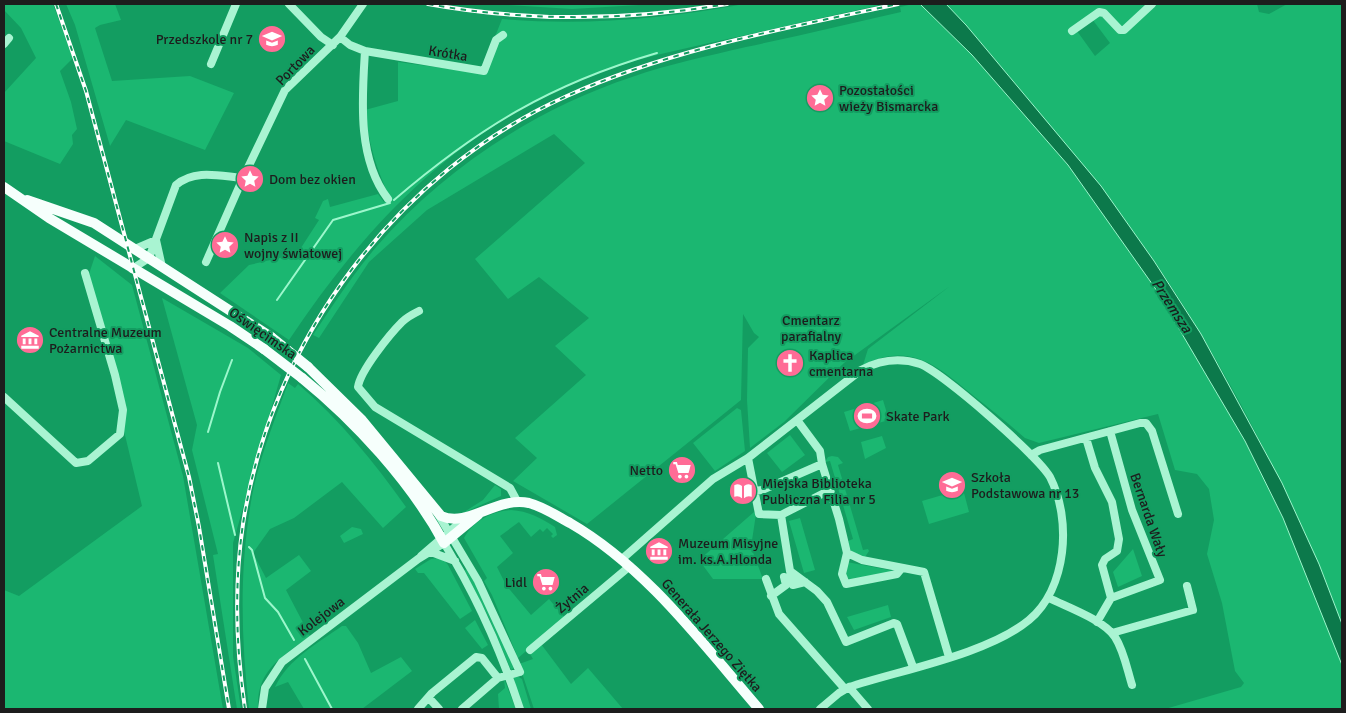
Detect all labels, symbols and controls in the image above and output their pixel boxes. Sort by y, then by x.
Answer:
school or university icon: Przedszkole nr 7 [257,24,287,54]
place label: Przedszkole nr 7 [156,31,253,48]
street label: Portowa [272,42,319,89]
street label: Krótka [427,42,469,65]
place label: Pozostałości wieży Bismarcka [839,82,938,115]
place icon: Pozostałości wieży Bismarcka [805,83,835,113]
place icon: Dom bez okien [235,164,265,194]
place label: Dom bez okien [269,171,356,188]
place label: Napis z II wojny światowej [244,229,342,262]
place icon: Napis z II wojny światowej [210,230,240,260]
water label: Przemsza [1148,276,1196,337]
street label: Oświęcimska [226,304,300,363]
park label: Cmentarz parafialny [781,312,841,345]
place label: Centralne Muzeum Pożarnictwa [49,324,162,357]
museum icon: Centralne Muzeum Pożarnictwa [15,325,45,355]
place label: Kaplica cmentarna [809,347,873,380]
church icon: Kaplica cmentarna [775,348,805,378]
sports icon: Skate Park [852,401,882,431]
place label: Skate Park [886,408,950,425]
supermarket icon: Netto [667,455,697,485]
place label: Netto [630,462,663,479]
place label: Szkoła Podstawowa nr 13 [971,469,1079,502]
school or university icon: Szkoła Podstawowa nr 13 [937,470,967,500]
street label: Bernarda Wały [1126,471,1171,560]
place label: Miejska Biblioteka Publiczna Filia nr 5 [762,475,876,508]
library icon: Miejska Biblioteka Publiczna Filia nr 5 [728,476,758,506]
place label: Muzeum Misyjne im. ks.A.Hlonda [678,535,778,568]
museum icon: Muzeum Misyjne im. ks.A.Hlonda [644,536,674,566]
supermarket icon: Lidl [531,567,561,597]
place label: Lidl [505,574,527,591]
street label: Generała Jerzego Ziętka [658,575,766,696]
street label: Żytnia [552,580,592,617]
street label: Kolejowa [294,593,348,640]

